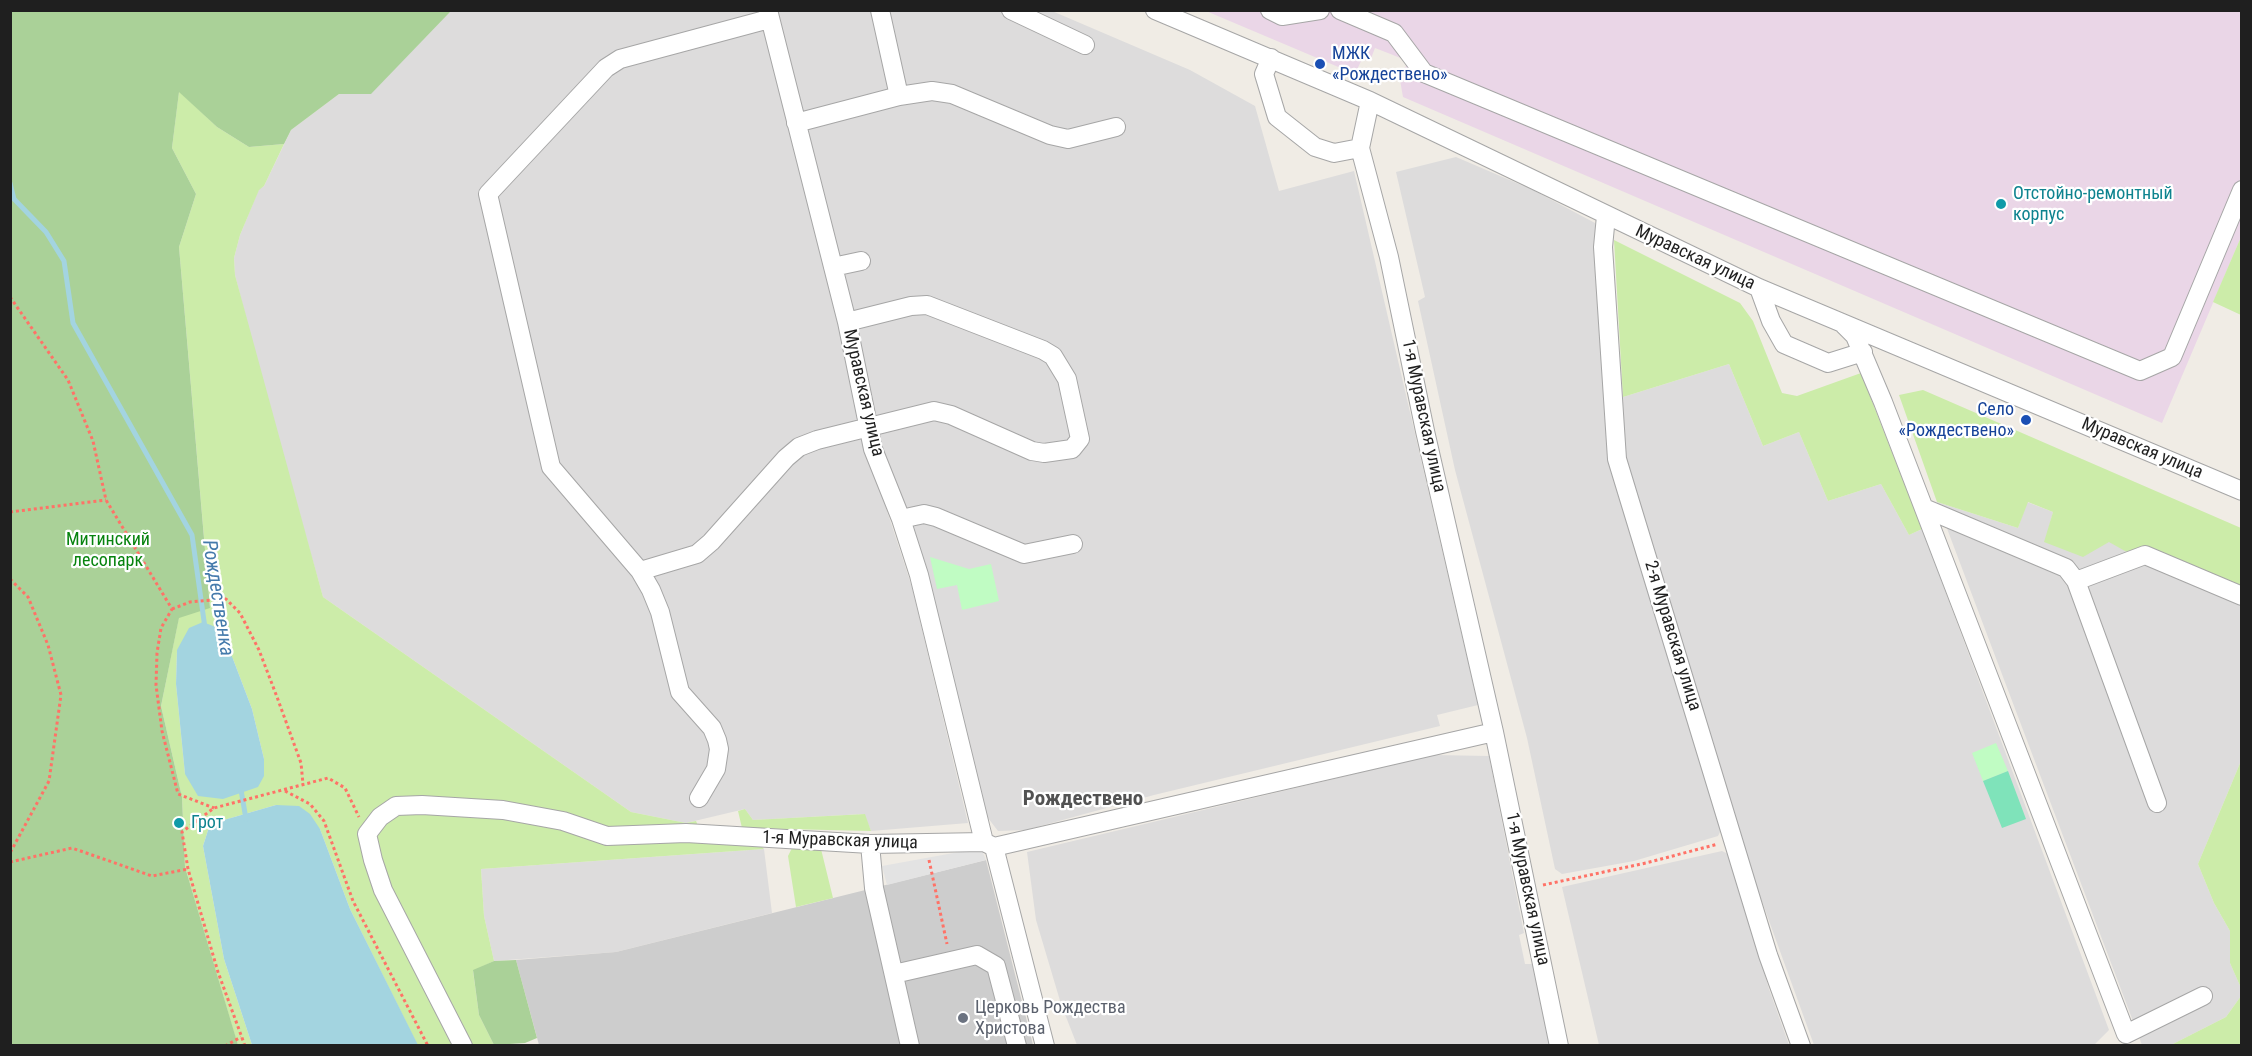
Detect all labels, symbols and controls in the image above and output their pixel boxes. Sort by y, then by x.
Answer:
place label: МЖК «Рождествено» [1332,43,1447,86]
marker: МЖК «Рождествено» [1313,57,1327,71]
place label: Отстойно-ремонтный корпус [2013,183,2173,226]
marker: Отстойно-ремонтный корпус [1994,197,2008,211]
street label: Муравская улица [1632,221,1758,295]
street label: Муравская улица [838,327,888,459]
street label: 1-я Муравская улица [1396,338,1450,494]
place label: Село «Рождествено» [1899,399,2014,442]
marker: Село «Рождествено» [2019,413,2033,427]
street label: Муравская улица [2078,414,2206,484]
park label: Митинский лесопарк [66,529,150,572]
water label: Рождественка [196,538,238,658]
street label: 2-я Муравская улица [1639,558,1705,714]
district label: Рождествено [1023,787,1143,813]
street label: 1-я Муравская улица [1500,811,1554,967]
place label: Грот [191,812,223,834]
marker: Грот [172,816,186,830]
street label: 1-я Муравская улица [762,827,918,855]
place label: Церковь Рождества Христова [975,997,1126,1040]
marker: Церковь Рождества Христова [956,1011,970,1025]

